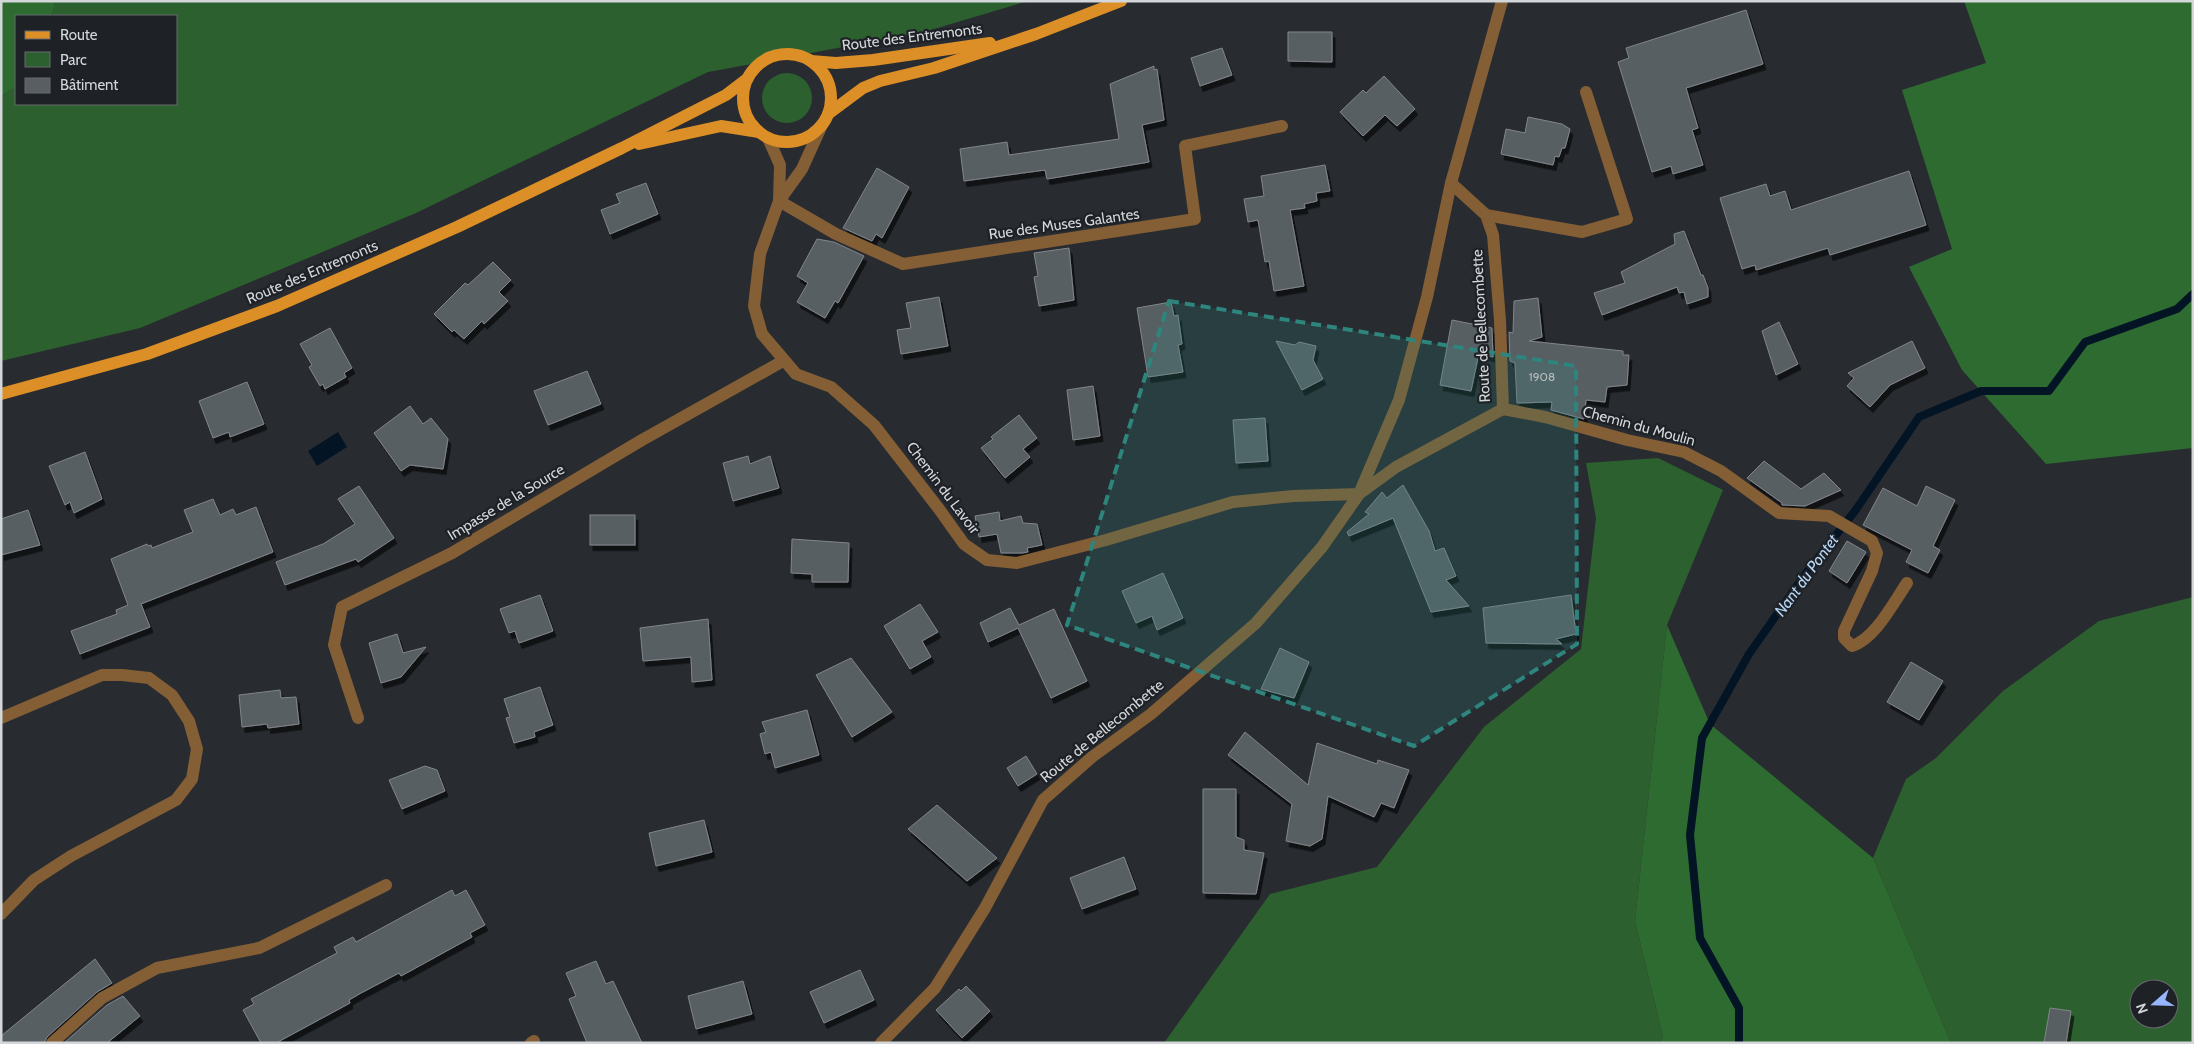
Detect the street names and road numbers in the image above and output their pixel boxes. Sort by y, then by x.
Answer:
street label: Route des Entremonts [841,19,983,55]
street label: Rue des Muses Galantes [988,205,1140,243]
street label: Route des Entremonts [244,236,380,308]
street label: Route de Bellecombette [1468,249,1494,403]
street label: Chemin du Moulin [1581,402,1697,450]
street label: Chemin du Lavoir [903,438,984,538]
street label: Impasse de la Source [444,460,568,544]
street label: Route de Bellecombette [1037,676,1168,786]

